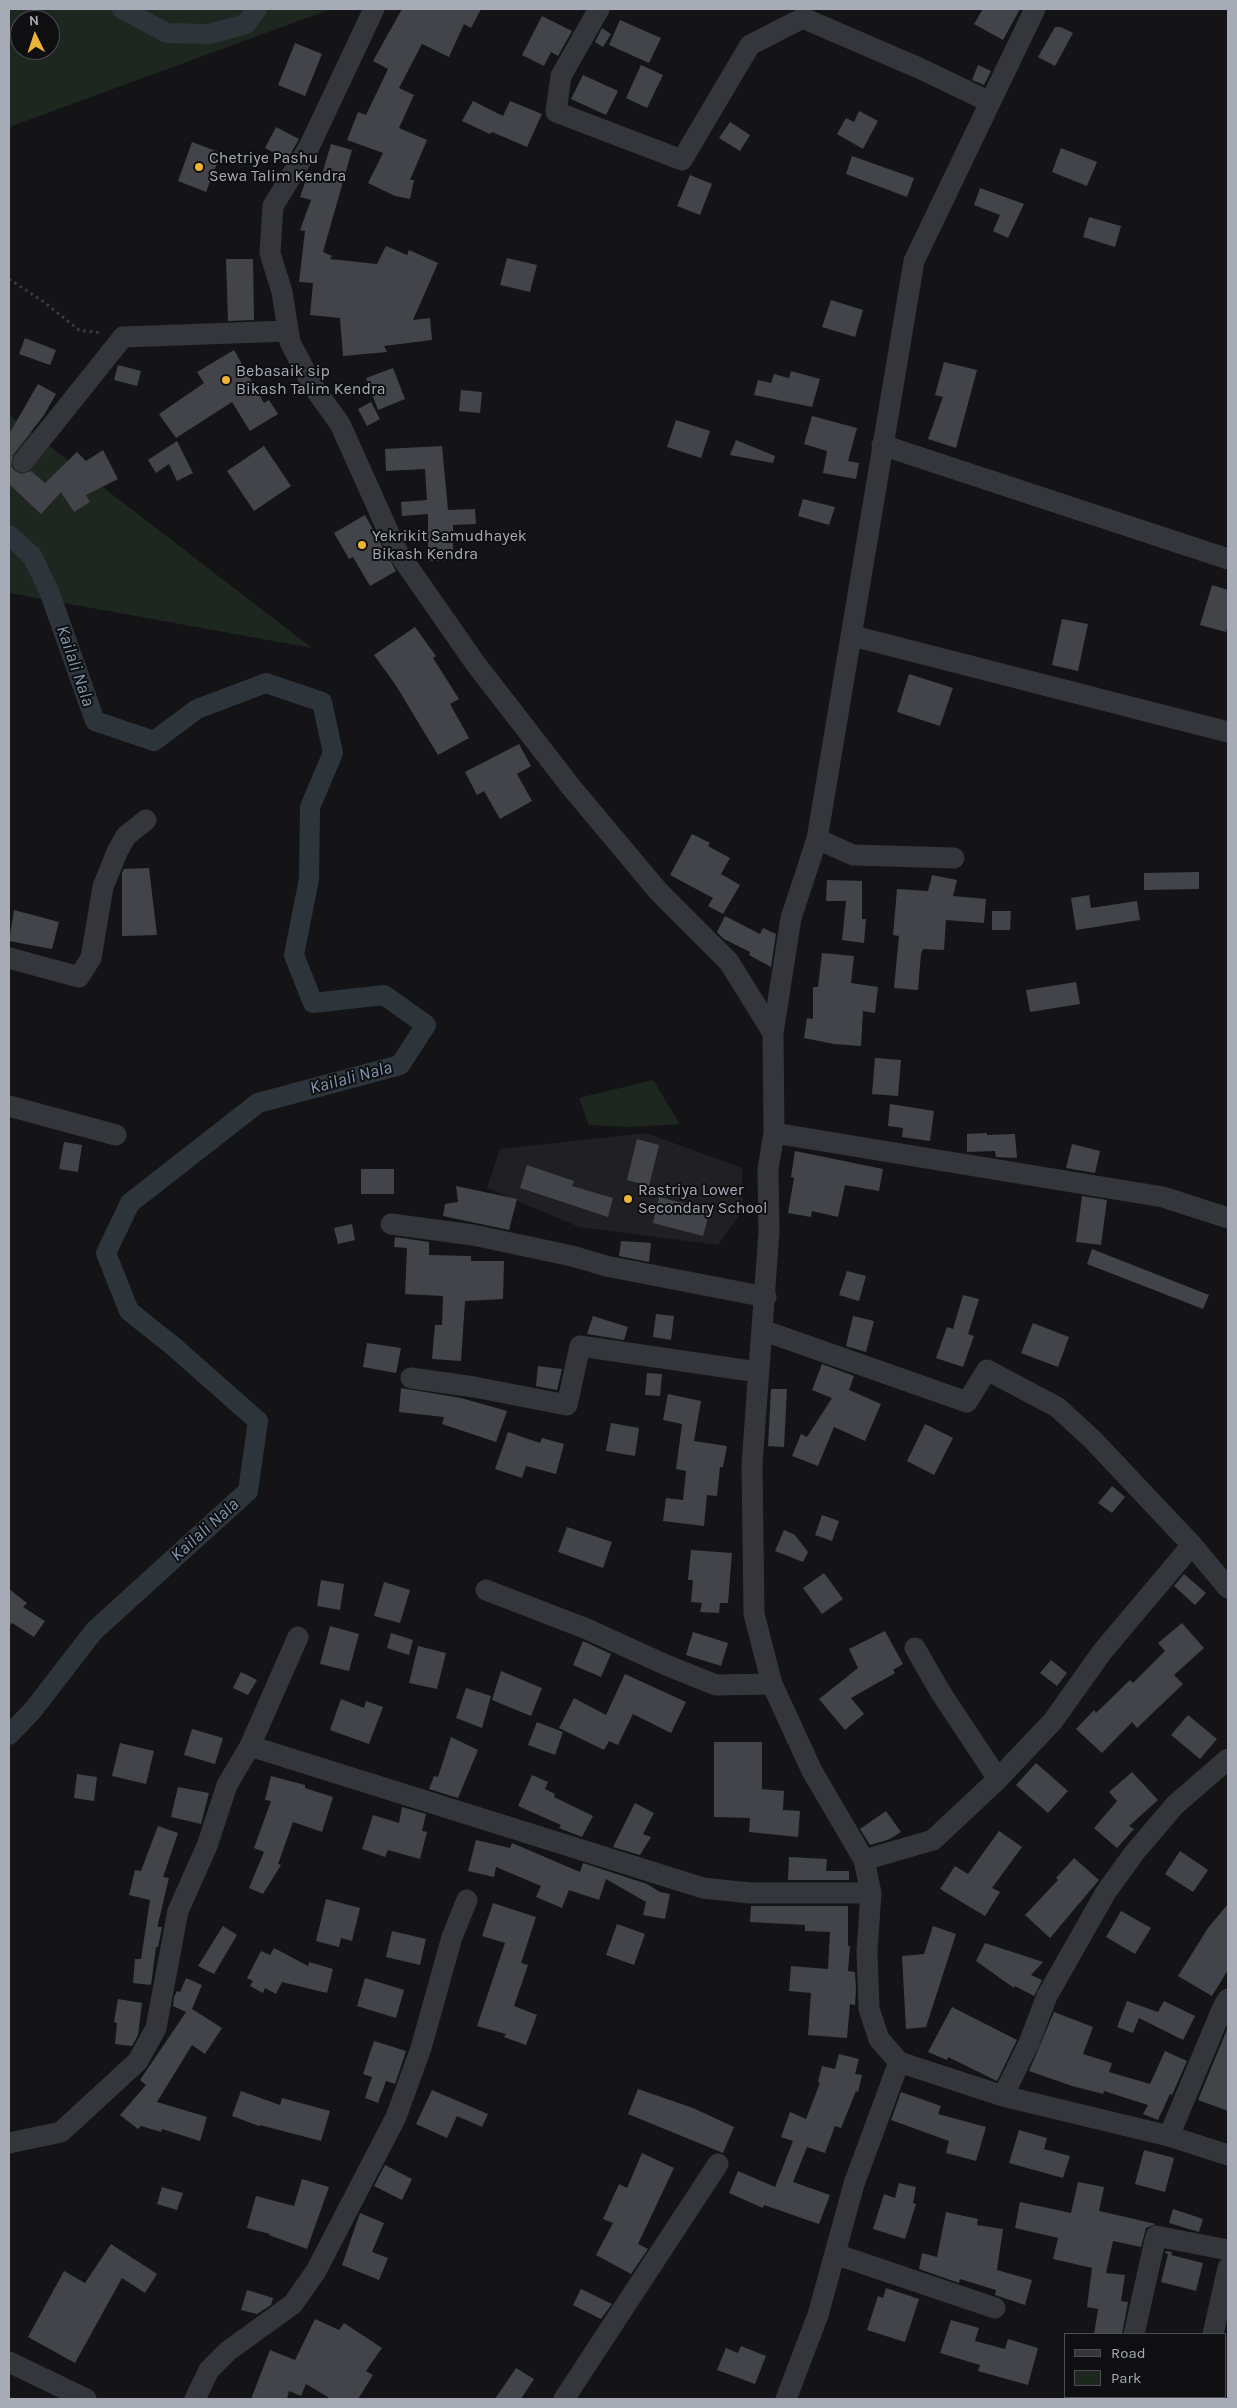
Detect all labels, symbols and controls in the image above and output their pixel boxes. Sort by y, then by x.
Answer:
north arrow [10,10,60,60]
text: N [28,12,40,29]
place label: Chetriye Pashu Sewa Talim Kendra [209,148,346,186]
marker: Chetriye Pashu Sewa Talim Kendra [193,161,205,173]
place label: Bebasaik sip Bikash Talim Kendra [236,361,386,399]
marker: Bebasaik sip Bikash Talim Kendra [220,374,232,386]
place label: Yekrikit Samudhayek Bikash Kendra [372,526,527,564]
marker: Yekrikit Samudhayek Bikash Kendra [356,539,368,551]
water label: Kailali Nala [51,623,99,709]
water label: Kailali Nala [307,1057,395,1099]
place label: Rastriya Lower Secondary School [638,1180,767,1218]
marker: Rastriya Lower Secondary School [622,1193,634,1205]
water label: Kailali Nala [166,1494,244,1566]
legend [1064,2333,1227,2398]
text: Road [1111,2344,1146,2362]
text: Park [1111,2369,1141,2387]

